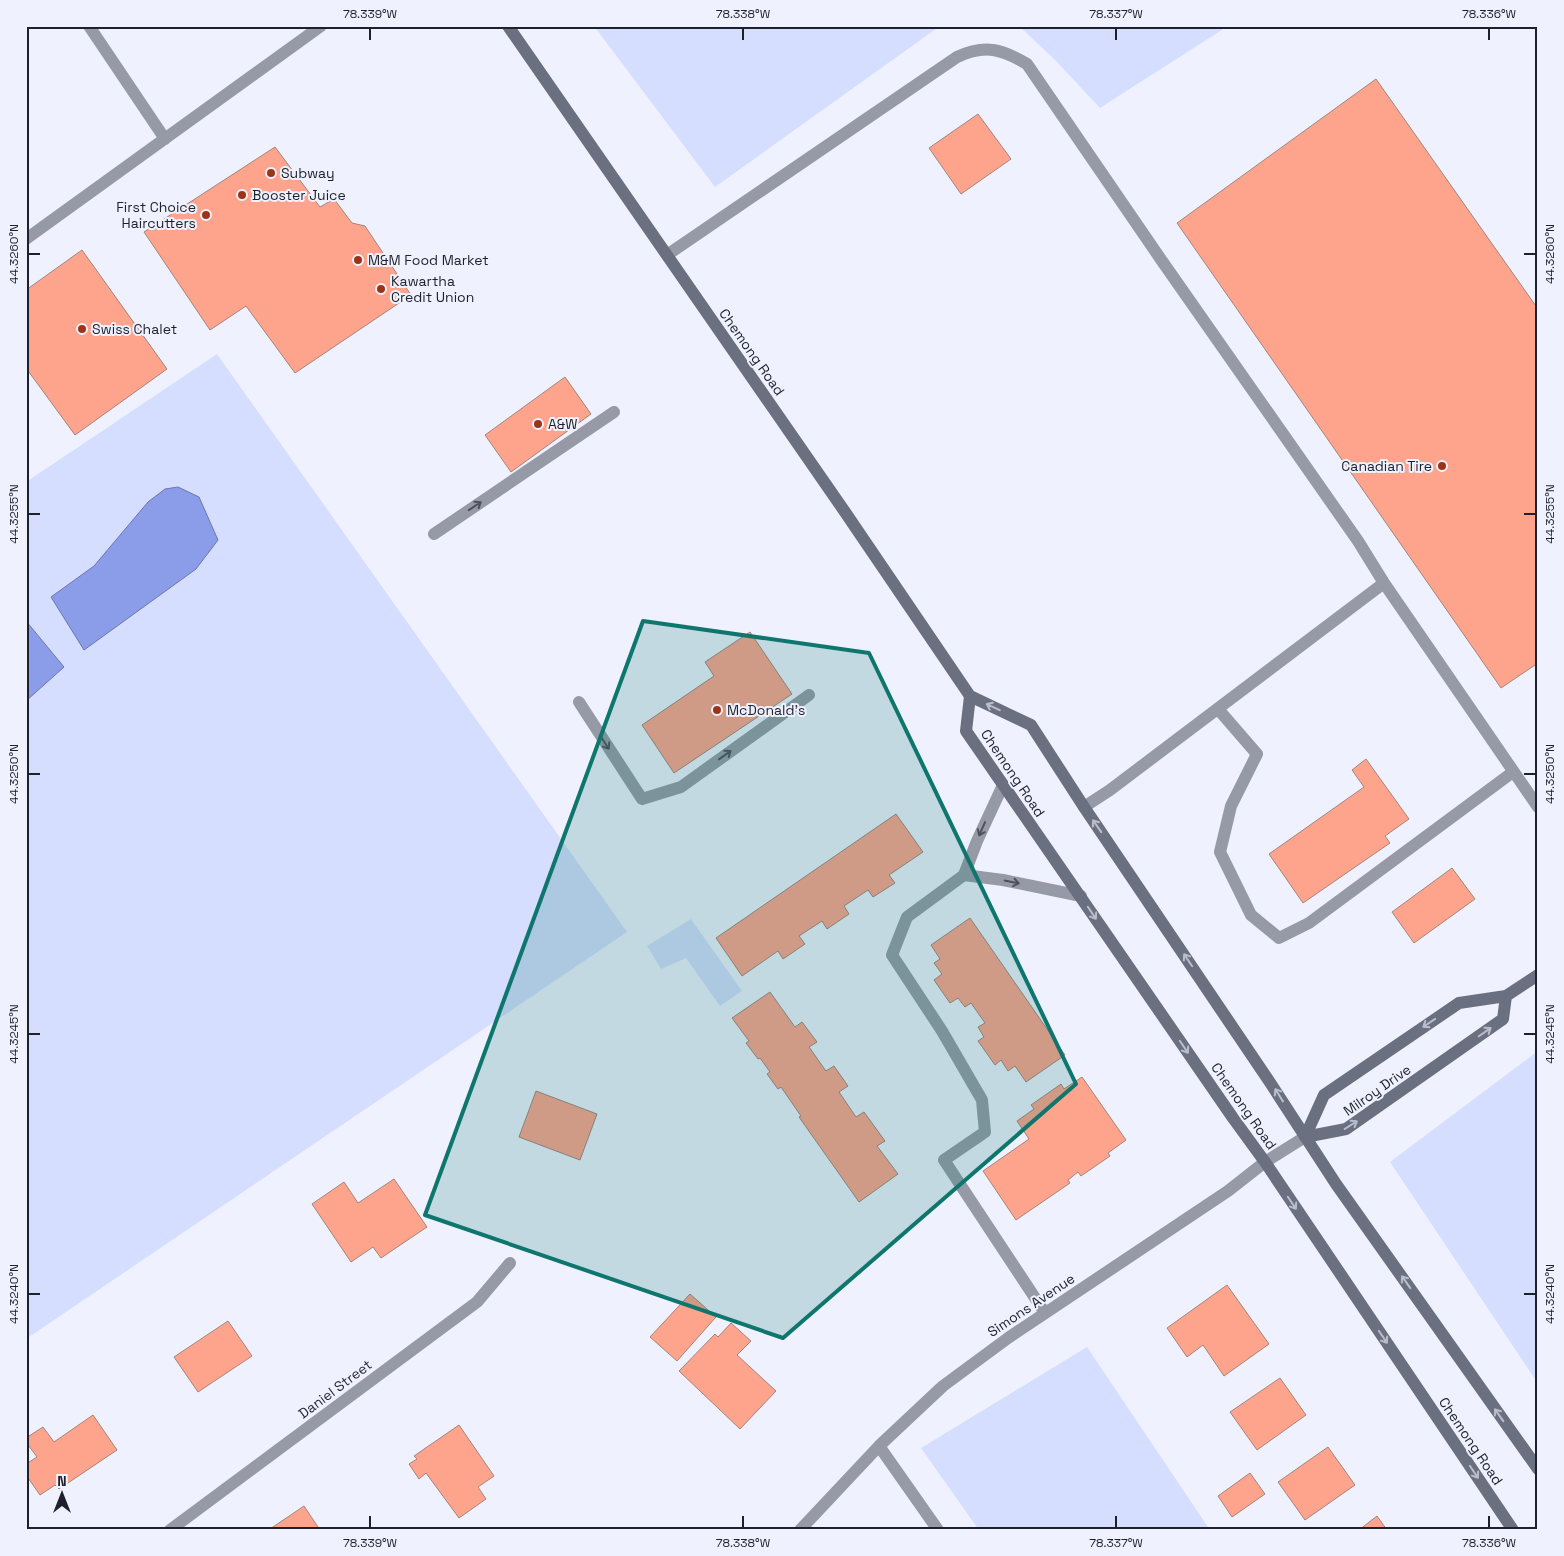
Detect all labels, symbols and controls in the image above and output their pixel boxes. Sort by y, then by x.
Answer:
text: 78.339°W [343,6,398,22]
text: 78.338°W [716,6,771,22]
text: 78.337°W [1089,6,1143,22]
text: 78.336°W [1462,6,1517,22]
place label: Subway [281,164,335,182]
marker: Subway [265,167,277,179]
place label: Booster Juice [252,186,346,204]
marker: Booster Juice [236,189,248,201]
place label: First Choice Haircutters [116,198,196,232]
marker: First Choice Haircutters [200,209,212,221]
text: 44.3260°N [6,224,22,284]
text: 44.3260°N [1542,224,1558,284]
place label: M&M Food Market [368,251,489,269]
marker: M&M Food Market [352,254,364,266]
place label: Kawartha Credit Union [391,272,474,306]
marker: Kawartha Credit Union [375,283,387,295]
street label: Chemong Road [715,305,789,399]
place label: Swiss Chalet [92,320,177,338]
marker: Swiss Chalet [76,323,88,335]
place label: A&W [548,415,578,433]
marker: A&W [532,418,544,430]
place label: Canadian Tire [1341,457,1432,475]
marker: Canadian Tire [1436,460,1448,472]
text: 44.3255°N [6,484,22,544]
text: 44.3255°N [1542,484,1558,544]
one-way arrow [468,501,482,511]
place label: McDonald's [727,701,805,719]
one-way arrow [986,702,1001,711]
marker: McDonald's [711,704,723,716]
street label: Chemong Road [977,726,1049,820]
one-way arrow [601,736,611,750]
text: 44.3250°N [6,744,22,804]
text: 44.3250°N [1542,744,1558,804]
one-way arrow [718,750,732,760]
one-way arrow [1092,819,1102,833]
one-way arrow [977,821,986,836]
one-way arrow [1004,878,1020,887]
one-way arrow [1087,905,1097,919]
one-way arrow [1183,954,1193,968]
text: 44.3245°N [6,1004,22,1064]
text: 44.3245°N [1542,1004,1558,1064]
one-way arrow [1422,1018,1436,1028]
one-way arrow [1477,1027,1491,1037]
one-way arrow [1179,1039,1189,1053]
street label: Chemong Road [1207,1059,1281,1153]
street label: Milroy Drive [1340,1060,1414,1120]
one-way arrow [1273,1089,1283,1103]
one-way arrow [1344,1120,1358,1130]
one-way arrow [1288,1195,1298,1209]
text: 44.3240°N [6,1264,22,1324]
text: 44.3240°N [1542,1264,1558,1324]
street label: Simons Avenue [984,1269,1078,1341]
one-way arrow [1400,1276,1411,1289]
one-way arrow [1378,1330,1388,1344]
street label: Daniel Street [295,1355,375,1423]
street label: Chemong Road [1435,1394,1507,1488]
one-way arrow [1494,1408,1505,1422]
one-way arrow [1469,1465,1479,1479]
north arrow [38,1468,88,1518]
text: N [57,1472,67,1490]
text: 78.339°W [343,1535,398,1551]
text: 78.338°W [716,1535,771,1551]
text: 78.337°W [1089,1535,1143,1551]
text: 78.336°W [1462,1535,1517,1551]

